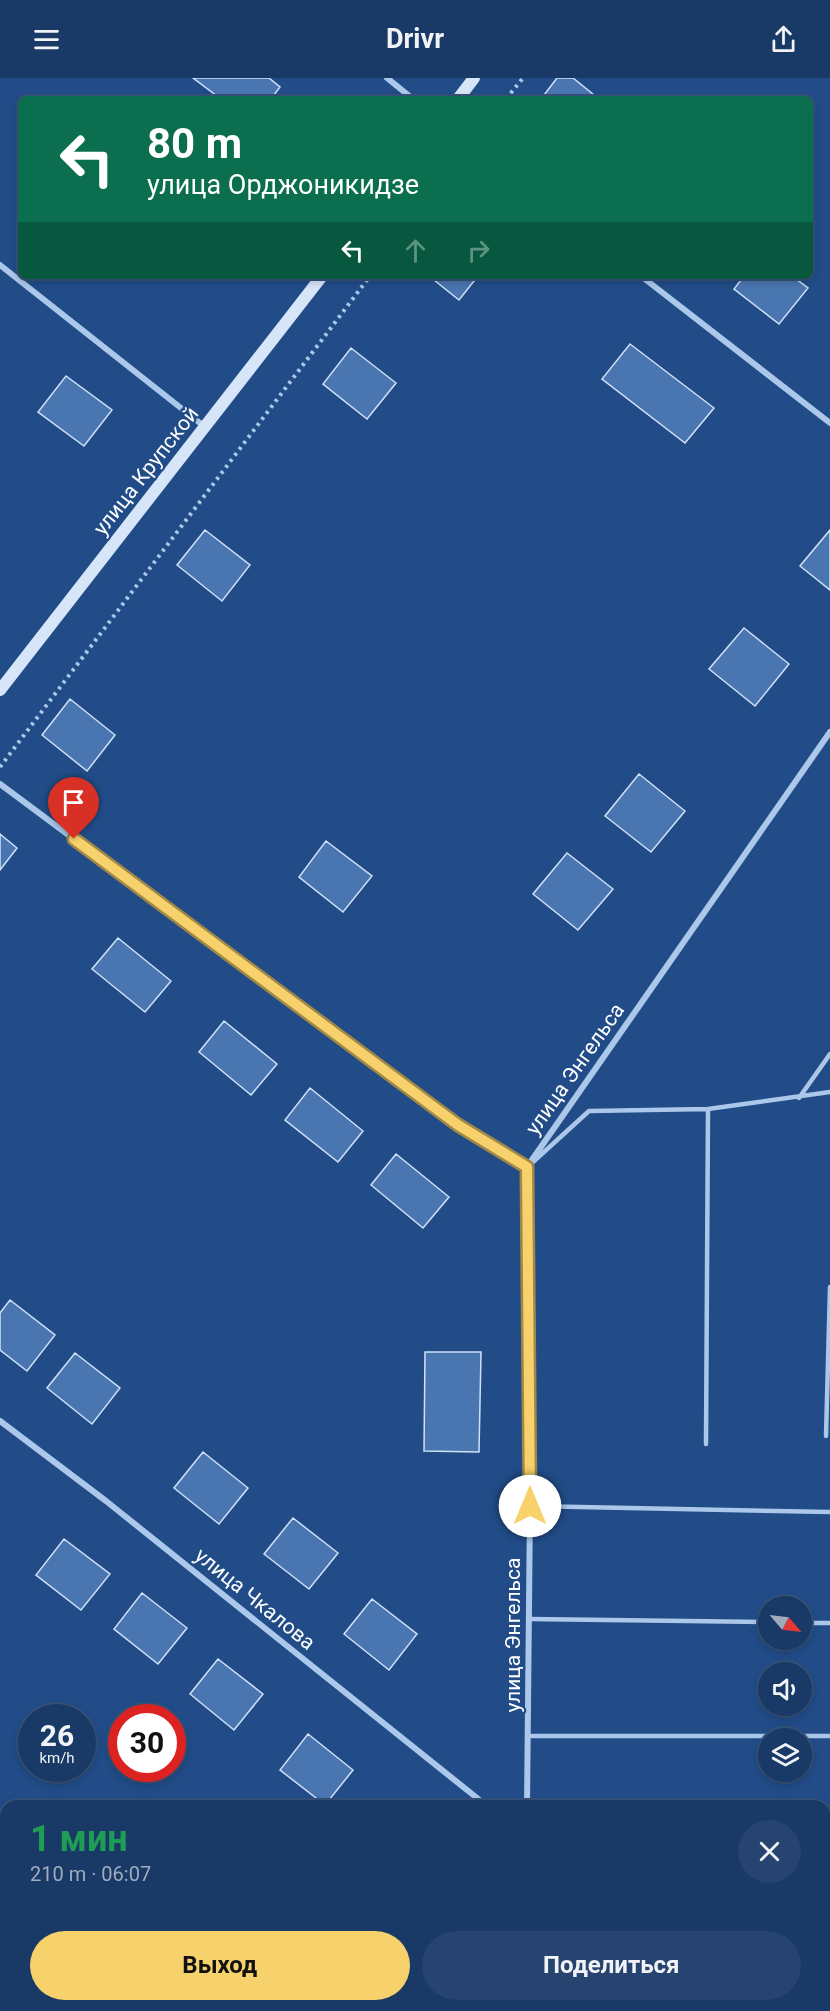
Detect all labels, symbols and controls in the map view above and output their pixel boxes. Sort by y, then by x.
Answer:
icon: menu [30,23,63,56]
text: Drivr [386,23,444,55]
icon: share [767,23,800,56]
text: 80 m [147,119,242,168]
icon: left [48,120,126,198]
text: улица Орджоникидзе [147,169,419,201]
icon: left [336,234,369,267]
icon: ahead [399,234,432,267]
icon: right [462,234,495,267]
street label: улица Крупской [88,402,204,540]
pin [48,777,99,839]
icon: arrive [57,786,90,819]
street label: улица Энгельса [521,999,629,1139]
position arrow [498,1474,562,1538]
street label: улица Чкалова [190,1543,320,1655]
street label: улица Энгельса [501,1558,525,1712]
north arrow [758,1596,812,1650]
map controls [758,1596,812,1782]
button: sound [758,1662,812,1716]
speed limit sign: 30 [108,1704,186,1782]
text: 26 [40,1718,74,1753]
button: layers [758,1728,812,1782]
text: km/h [39,1749,75,1767]
text: 1 мин [30,1818,128,1860]
button: close [738,1820,801,1883]
text: 210 m · 06:07 [30,1862,151,1886]
button: Выход [30,1931,410,2000]
button: Поделиться [422,1931,801,2000]

